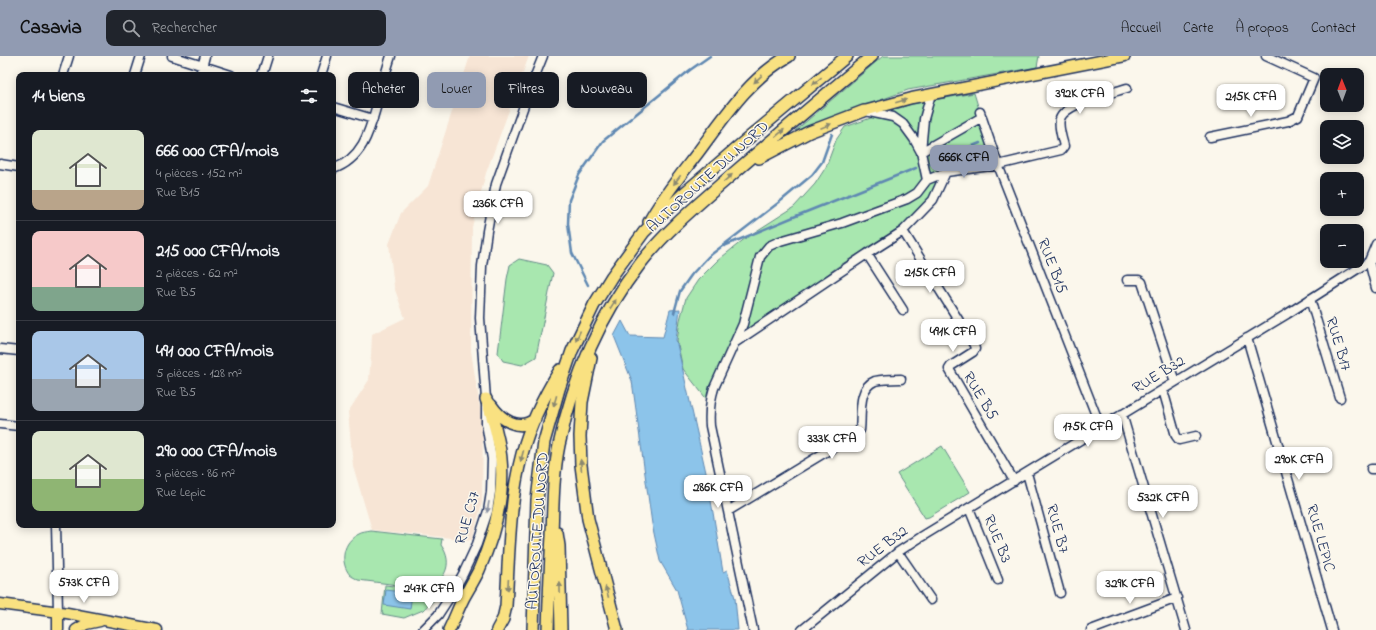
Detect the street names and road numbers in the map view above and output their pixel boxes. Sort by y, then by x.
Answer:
street label: AUTOROUTE DU NORD [641,115,775,239]
street label: RUE B15 [1030,235,1074,297]
street label: RUE B17 [1318,314,1358,374]
street label: RUE B32 [1128,350,1190,400]
street label: RUE B5 [956,367,1004,425]
street label: AUTOROUTE DU NORD [521,451,555,611]
street label: RUE C37 [449,488,487,548]
street label: RUE LEPIC [1299,501,1341,575]
street label: RUE B7 [1039,502,1075,557]
street label: RUE B3 [976,511,1018,567]
street label: RUE B32 [853,520,913,574]

